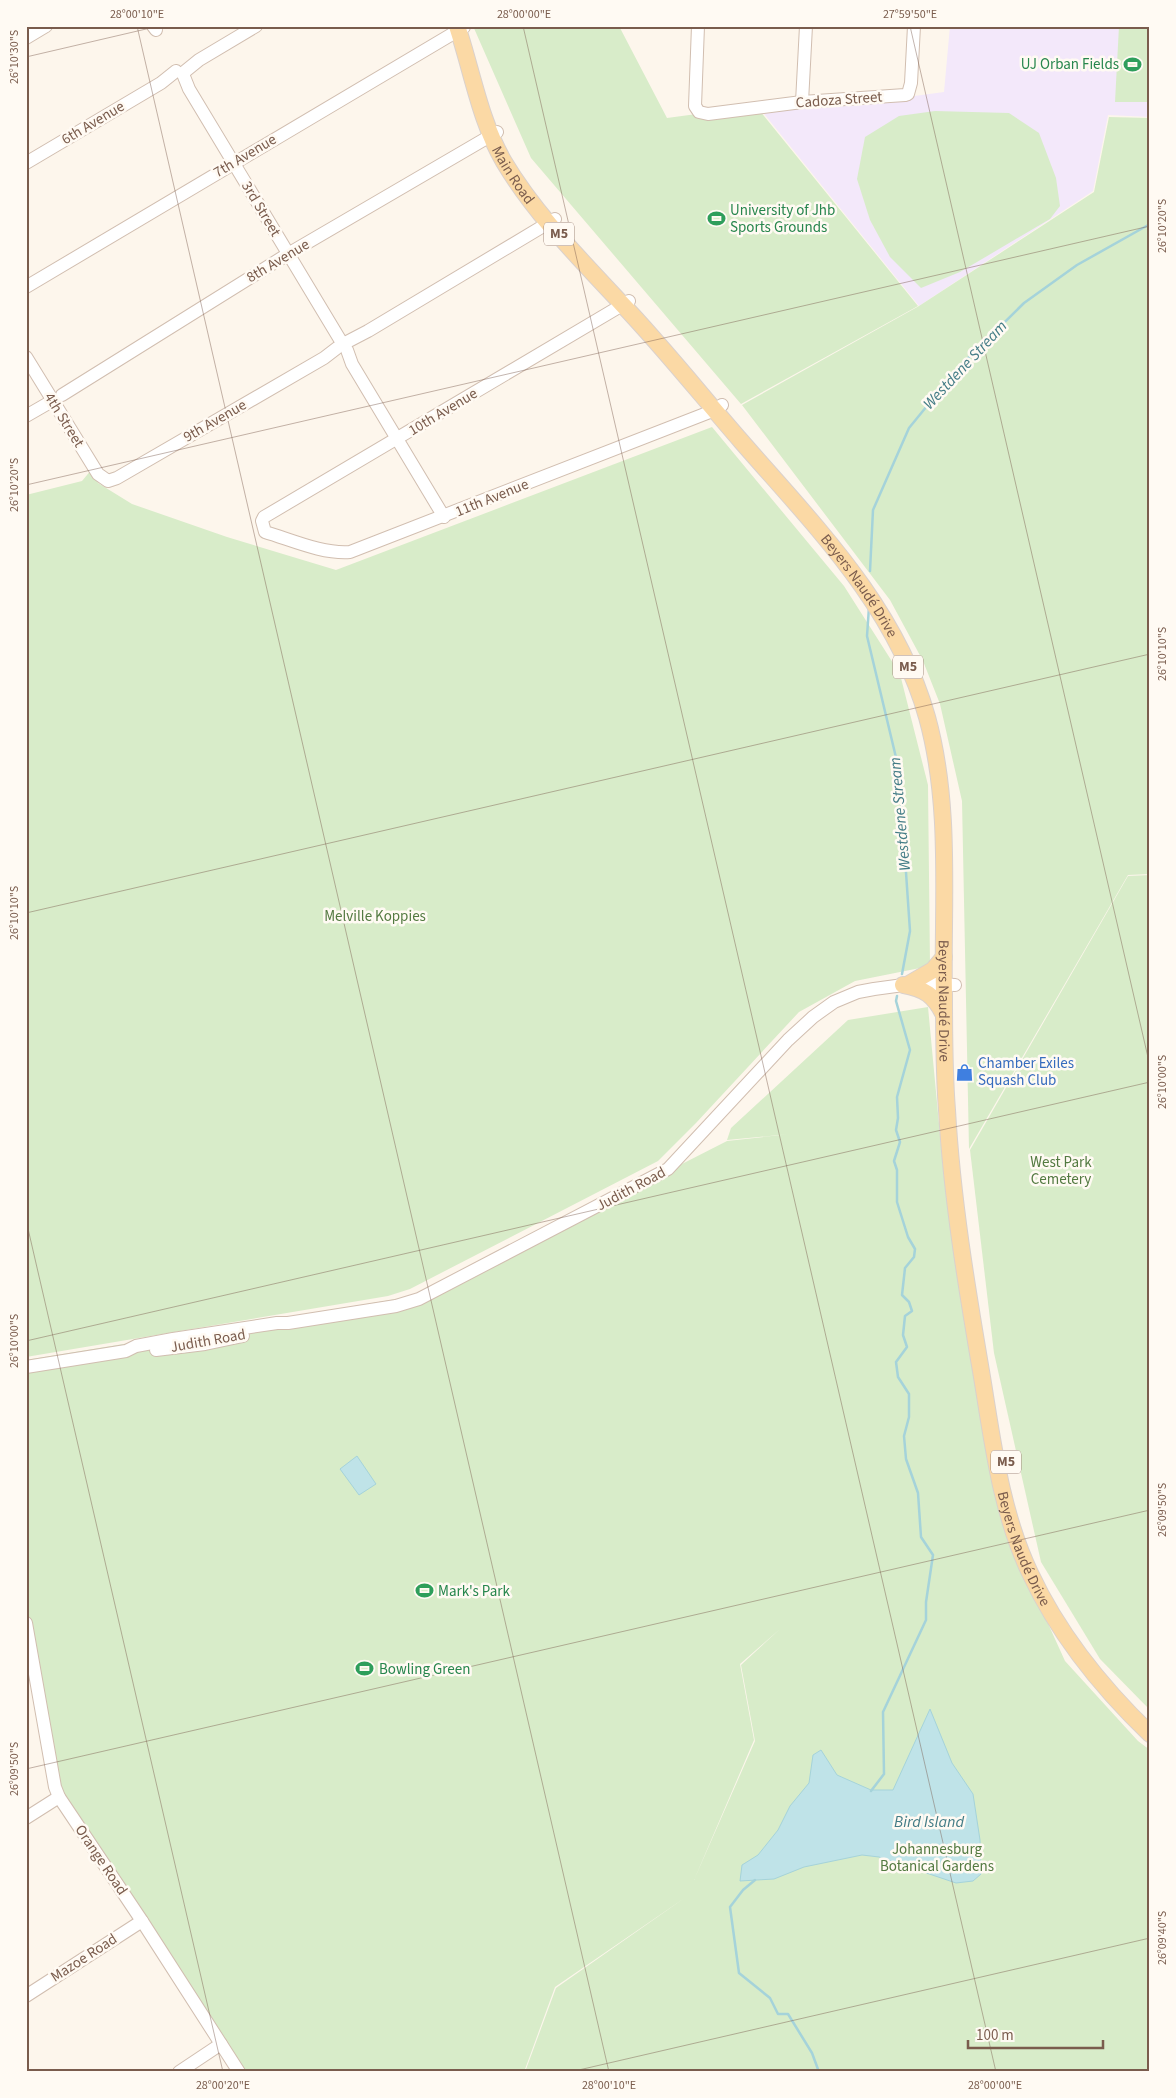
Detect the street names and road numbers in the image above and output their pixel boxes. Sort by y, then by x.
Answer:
street label: Cadoza Street [795,87,883,113]
street label: 6th Avenue [58,96,128,150]
street label: 7th Avenue [210,129,280,183]
street label: Main Road [487,142,540,208]
street label: 3rd Street [236,177,286,241]
road number: M5 [544,222,574,245]
street label: 8th Avenue [243,234,313,288]
street label: 10th Avenue [404,383,482,441]
street label: 4th Street [39,388,89,452]
street label: 9th Avenue [179,394,251,448]
street label: 11th Avenue [452,474,532,522]
street label: Beyers Naudé Drive [816,530,903,641]
road number: M5 [893,656,923,679]
street label: Beyers Naudé Drive [933,940,955,1062]
street label: Judith Road [593,1162,669,1216]
street label: Judith Road [169,1324,247,1358]
road number: M5 [991,1450,1021,1474]
street label: Beyers Naudé Drive [992,1489,1056,1610]
street label: Orange Road [70,1821,132,1899]
street label: Mazoe Road [47,1929,121,1987]

